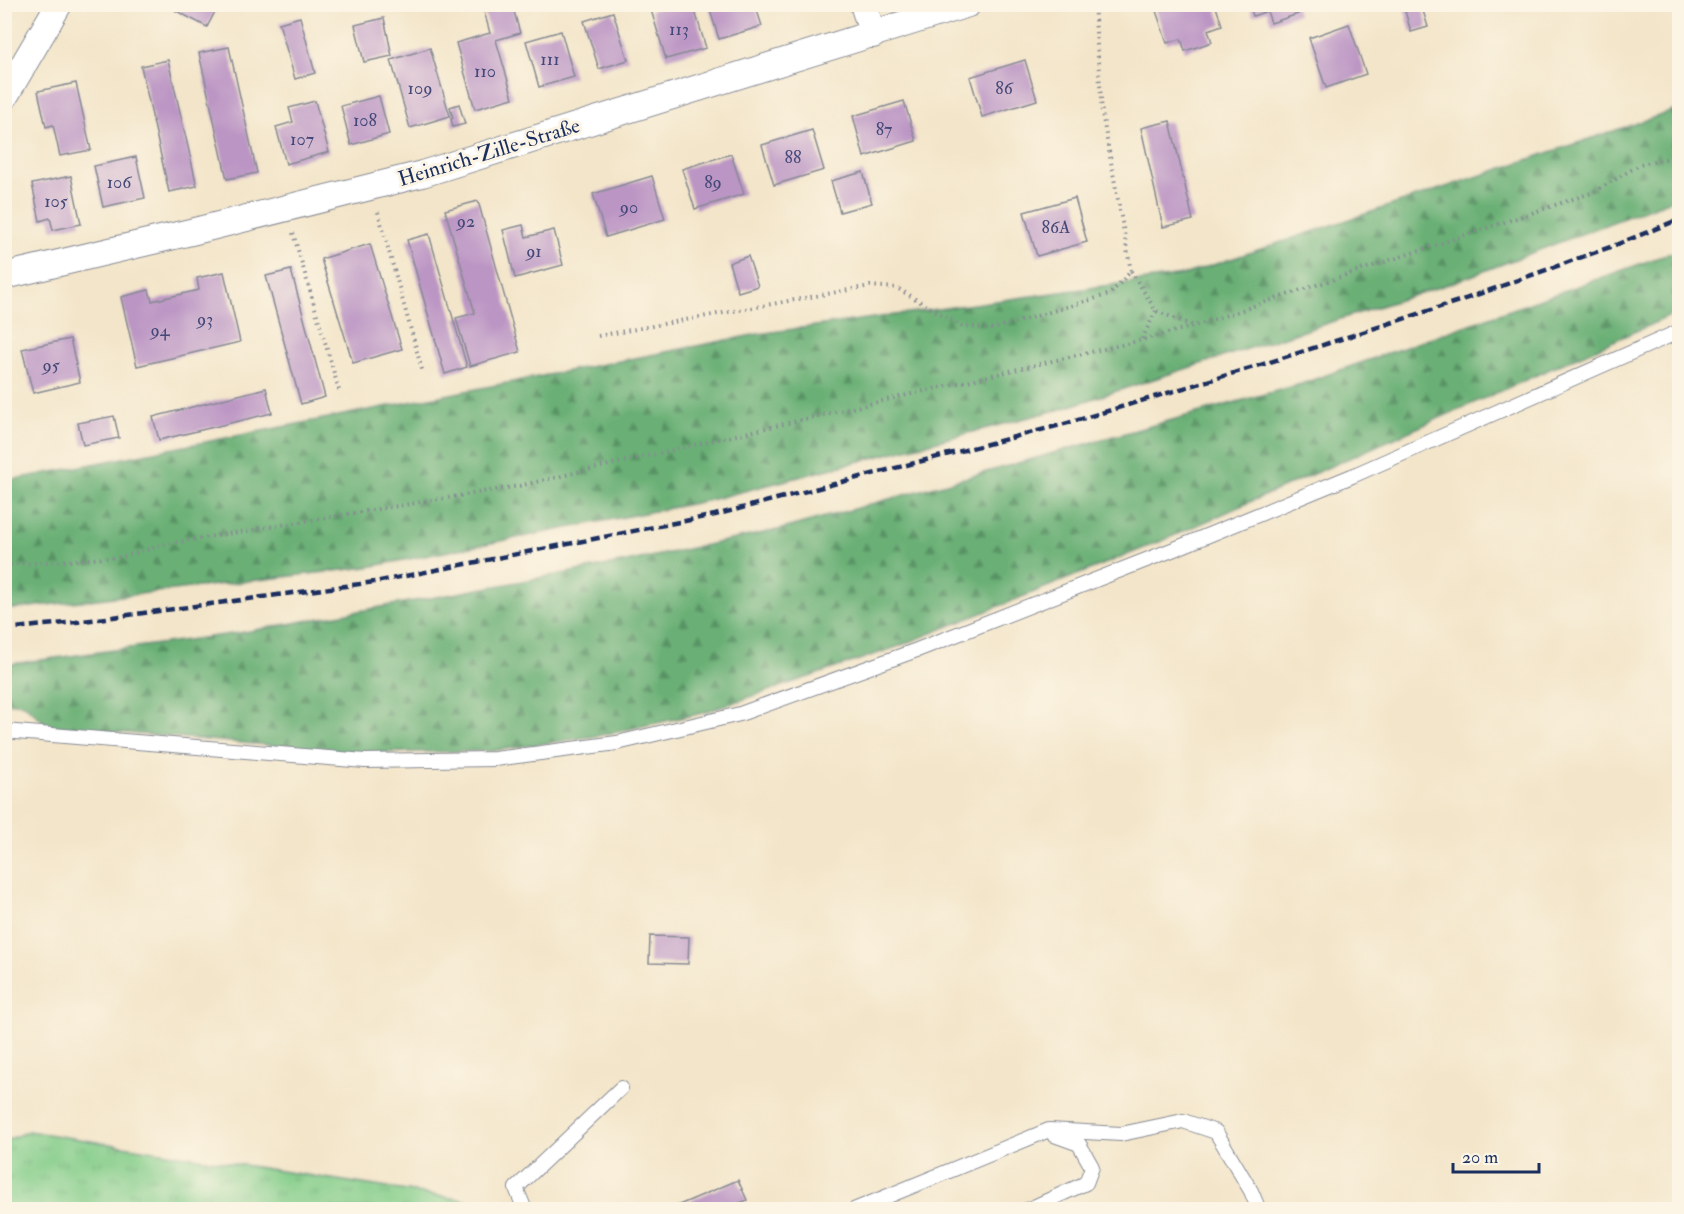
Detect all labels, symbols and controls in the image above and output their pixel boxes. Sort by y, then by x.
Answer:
house number: 113 [669,18,689,41]
house number: 111 [540,48,560,71]
house number: 110 [474,60,496,83]
house number: 109 [408,77,432,100]
house number: 86 [995,77,1014,100]
house number: 108 [353,109,377,132]
street label: Heinrich-Zille-Straße [395,112,583,193]
house number: 87 [876,118,892,141]
house number: 107 [290,128,314,151]
house number: 88 [785,146,801,169]
house number: 106 [107,171,132,194]
house number: 89 [704,171,722,194]
house number: 105 [44,190,68,213]
house number: 90 [618,196,638,219]
house number: 92 [455,210,475,233]
house number: 86A [1042,216,1071,239]
house number: 91 [524,240,542,263]
house number: 93 [195,308,213,331]
house number: 94 [149,319,171,342]
house number: 95 [40,354,60,377]
scale bar [1453,1136,1538,1174]
text: 20 m [1462,1146,1498,1169]

